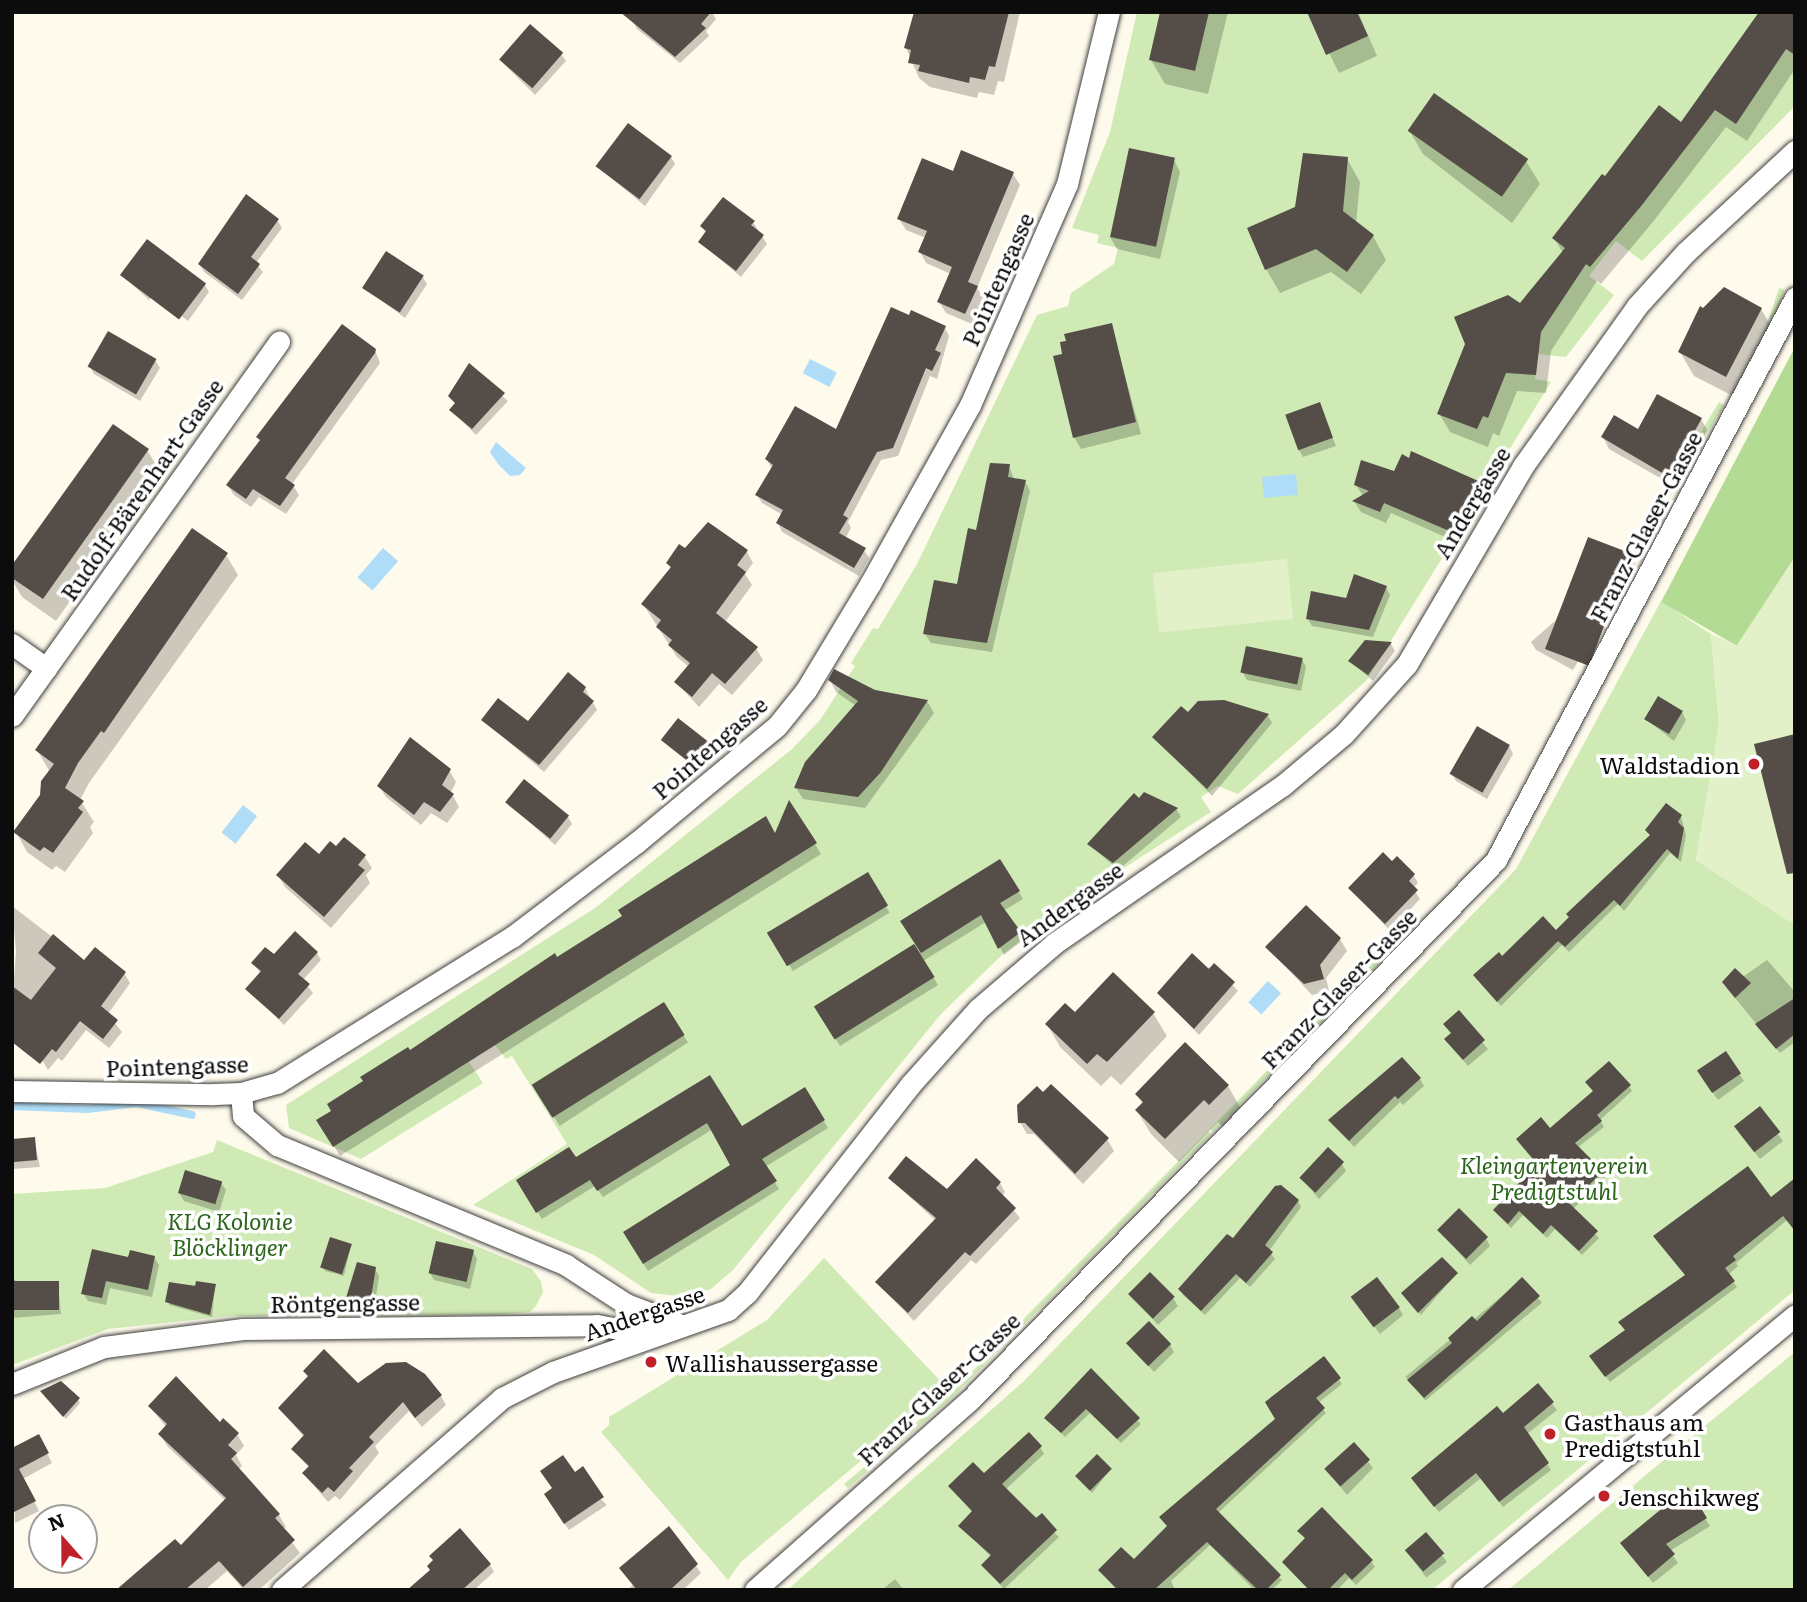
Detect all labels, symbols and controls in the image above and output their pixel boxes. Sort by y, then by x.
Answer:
street label: Pointengasse [955,208,1039,350]
street label: Rudolf-Bärenhart-Gasse [54,373,228,605]
street label: Franz-Glaser-Gasse [1583,426,1707,626]
street label: Andergasse [1427,441,1515,563]
street label: Pointengasse [646,690,772,804]
place label: Waldstadion [1600,750,1740,778]
marker: Waldstadion [1746,756,1762,772]
street label: Andergasse [1010,855,1128,951]
street label: Franz-Glaser-Gasse [1255,902,1421,1074]
street label: Pointengasse [105,1049,249,1081]
park label: Kleingartenverein Predigtstuhl [1460,1150,1648,1204]
park label: KLG Kolonie Blöcklinger [167,1206,293,1260]
street label: Andergasse [580,1279,708,1345]
street label: Röntgengasse [270,1287,420,1317]
street label: Franz-Glaser-Gasse [851,1306,1025,1470]
place label: Wallishaussergasse [665,1348,878,1376]
marker: Wallishaussergasse [643,1354,659,1370]
place label: Gasthaus am Predigtstuhl [1564,1407,1704,1461]
marker: Gasthaus am Predigtstuhl [1542,1426,1558,1442]
place label: Jenschikweg [1618,1482,1759,1510]
marker: Jenschikweg [1596,1488,1612,1504]
north arrow [28,1504,98,1574]
text: N [44,1505,69,1537]

